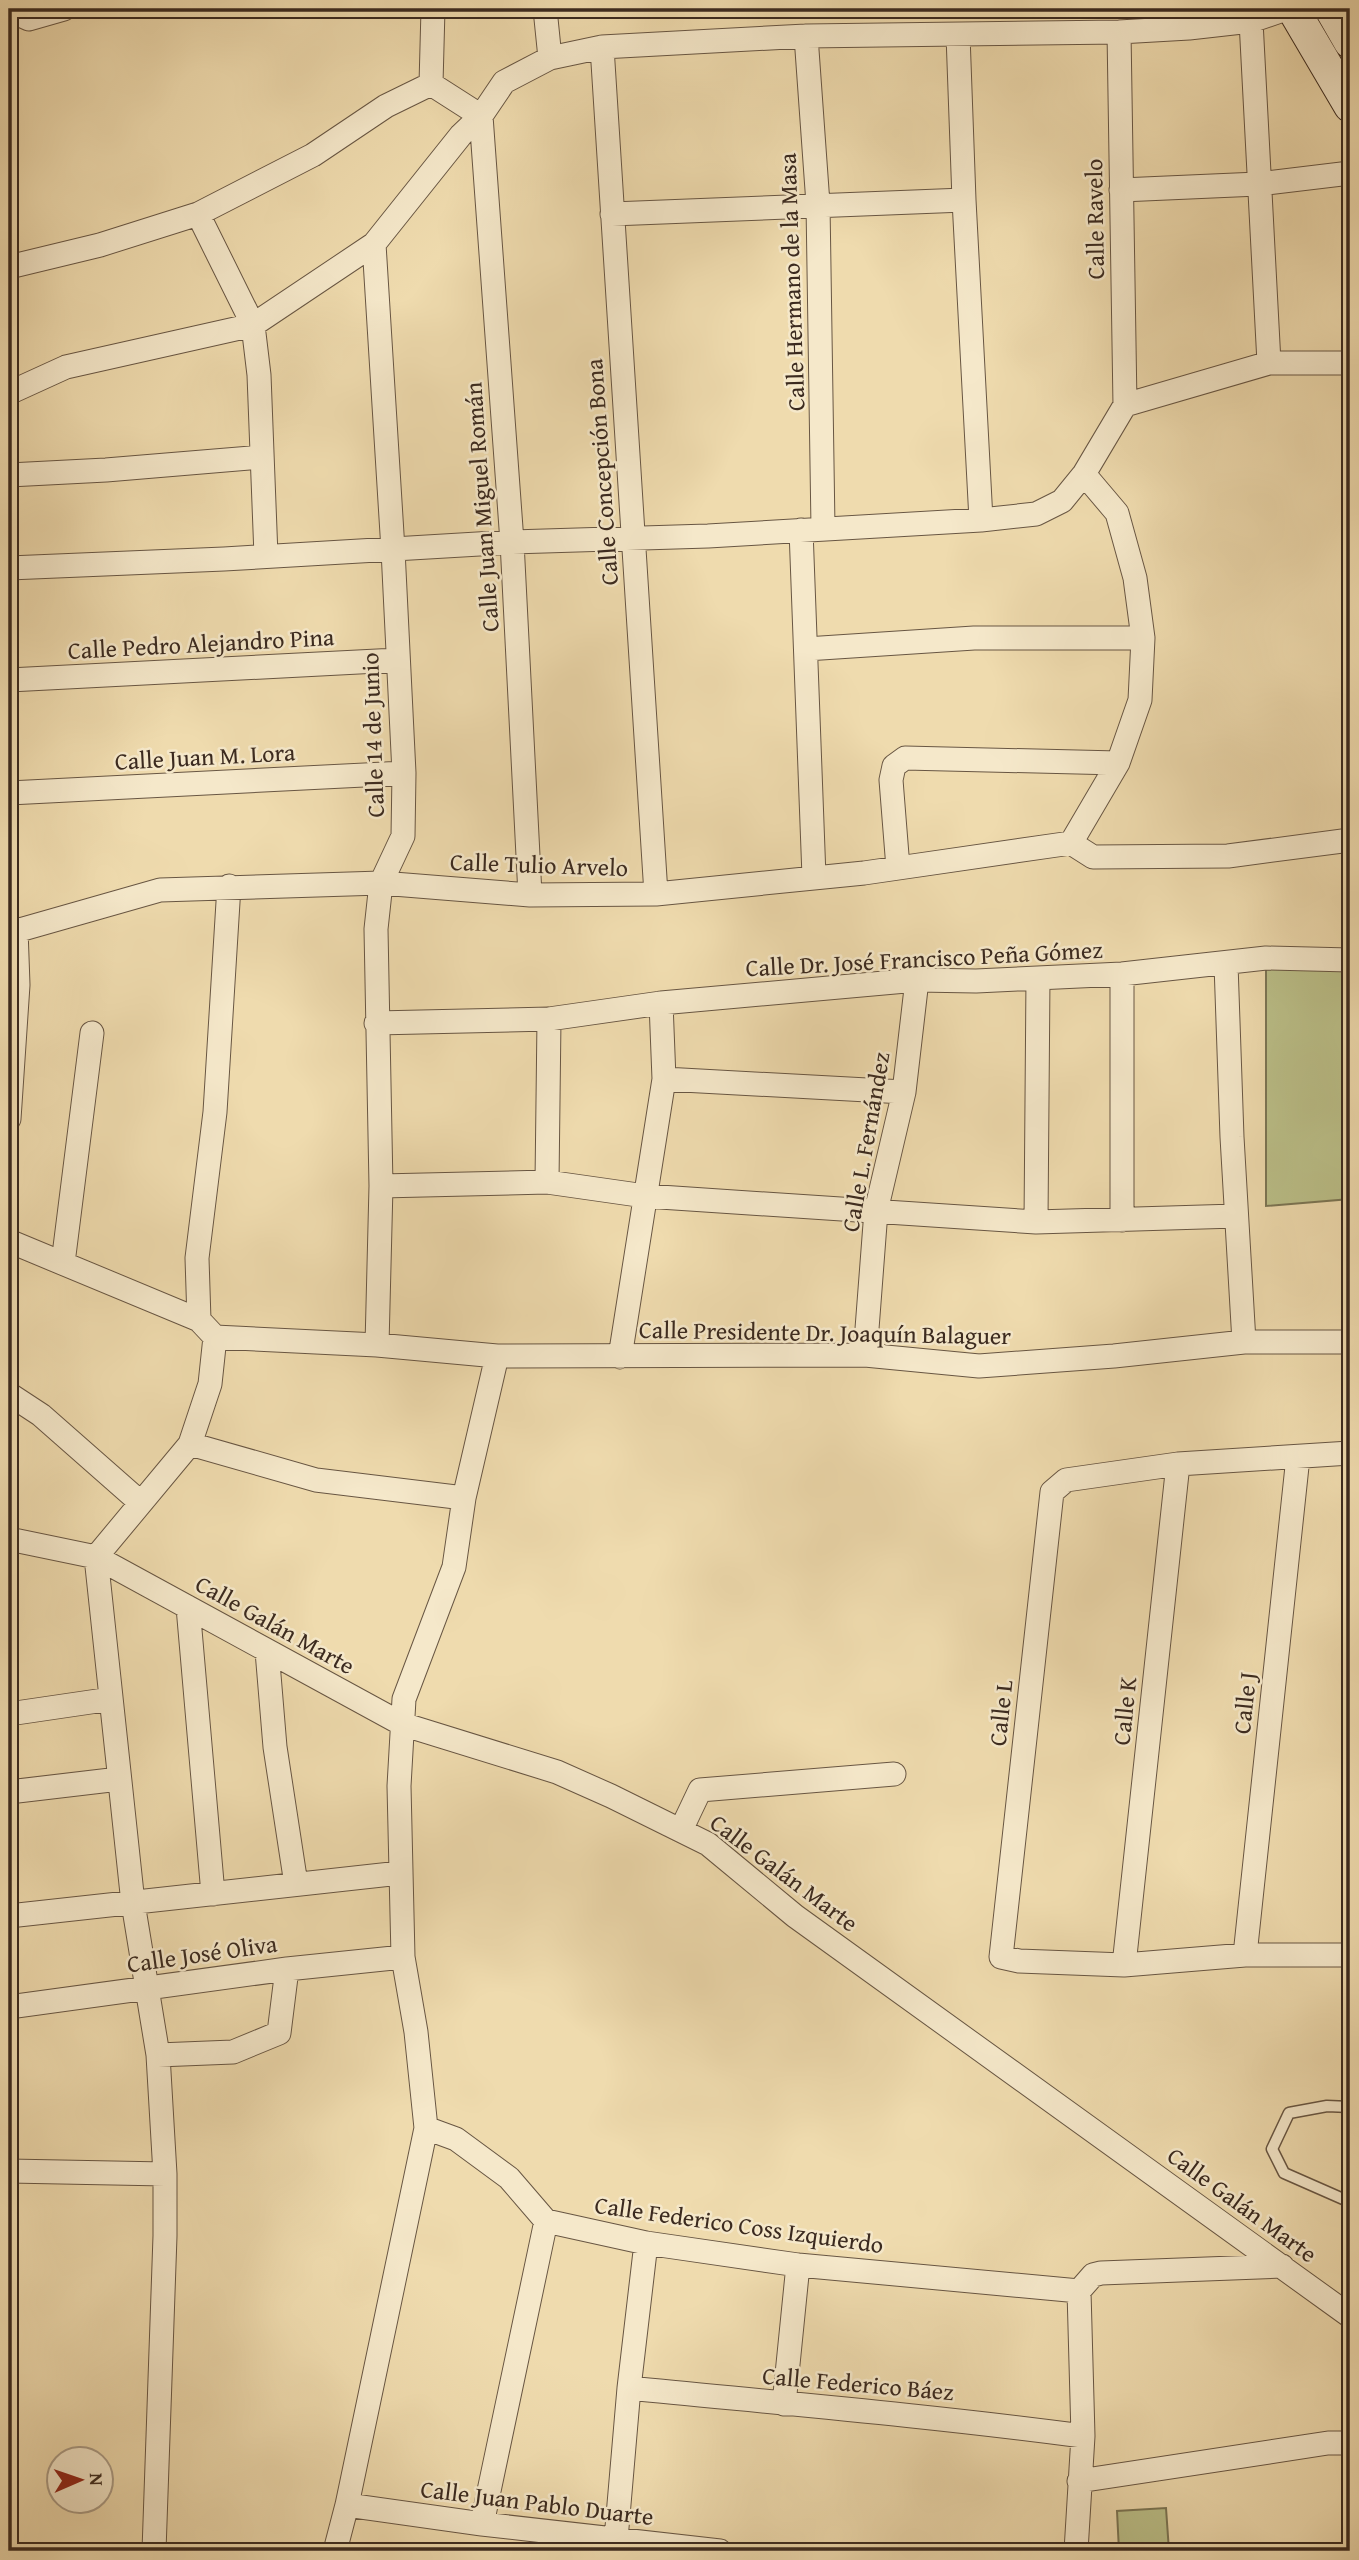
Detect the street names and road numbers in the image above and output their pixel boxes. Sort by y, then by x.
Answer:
street label: Calle Hermano de la Masa [769,152,813,412]
street label: Calle Ravelo [1076,158,1113,280]
street label: Calle Concepción Bona [576,357,627,587]
street label: Calle Juan Miguel Román [455,381,508,633]
street label: Calle Pedro Alejandro Pina [67,619,336,668]
street label: Calle 14 de Junio [352,652,393,818]
street label: Calle Juan M. Lora [114,734,297,779]
street label: Calle Tulio Arvelo [449,844,629,885]
street label: Calle Dr. José Francisco Peña Gómez [745,932,1103,985]
street label: Calle L. Fernández [832,1049,899,1235]
street label: Calle Presidente Dr. Joaquín Balaguer [639,1312,1011,1353]
street label: Calle Galán Marte [189,1566,361,1683]
street label: Calle J [1224,1670,1265,1736]
street label: Calle K [1104,1674,1146,1747]
street label: Calle L [980,1678,1021,1748]
street label: Calle Galán Marte [703,1805,866,1940]
street label: Calle José Oliva [125,1926,280,1981]
street label: Calle Galán Marte [1160,2138,1324,2271]
street label: Calle Federico Coss Izquierdo [592,2187,886,2262]
street label: Calle Federico Báez [761,2358,955,2409]
street label: Calle Juan Pablo Duarte [419,2471,656,2534]

